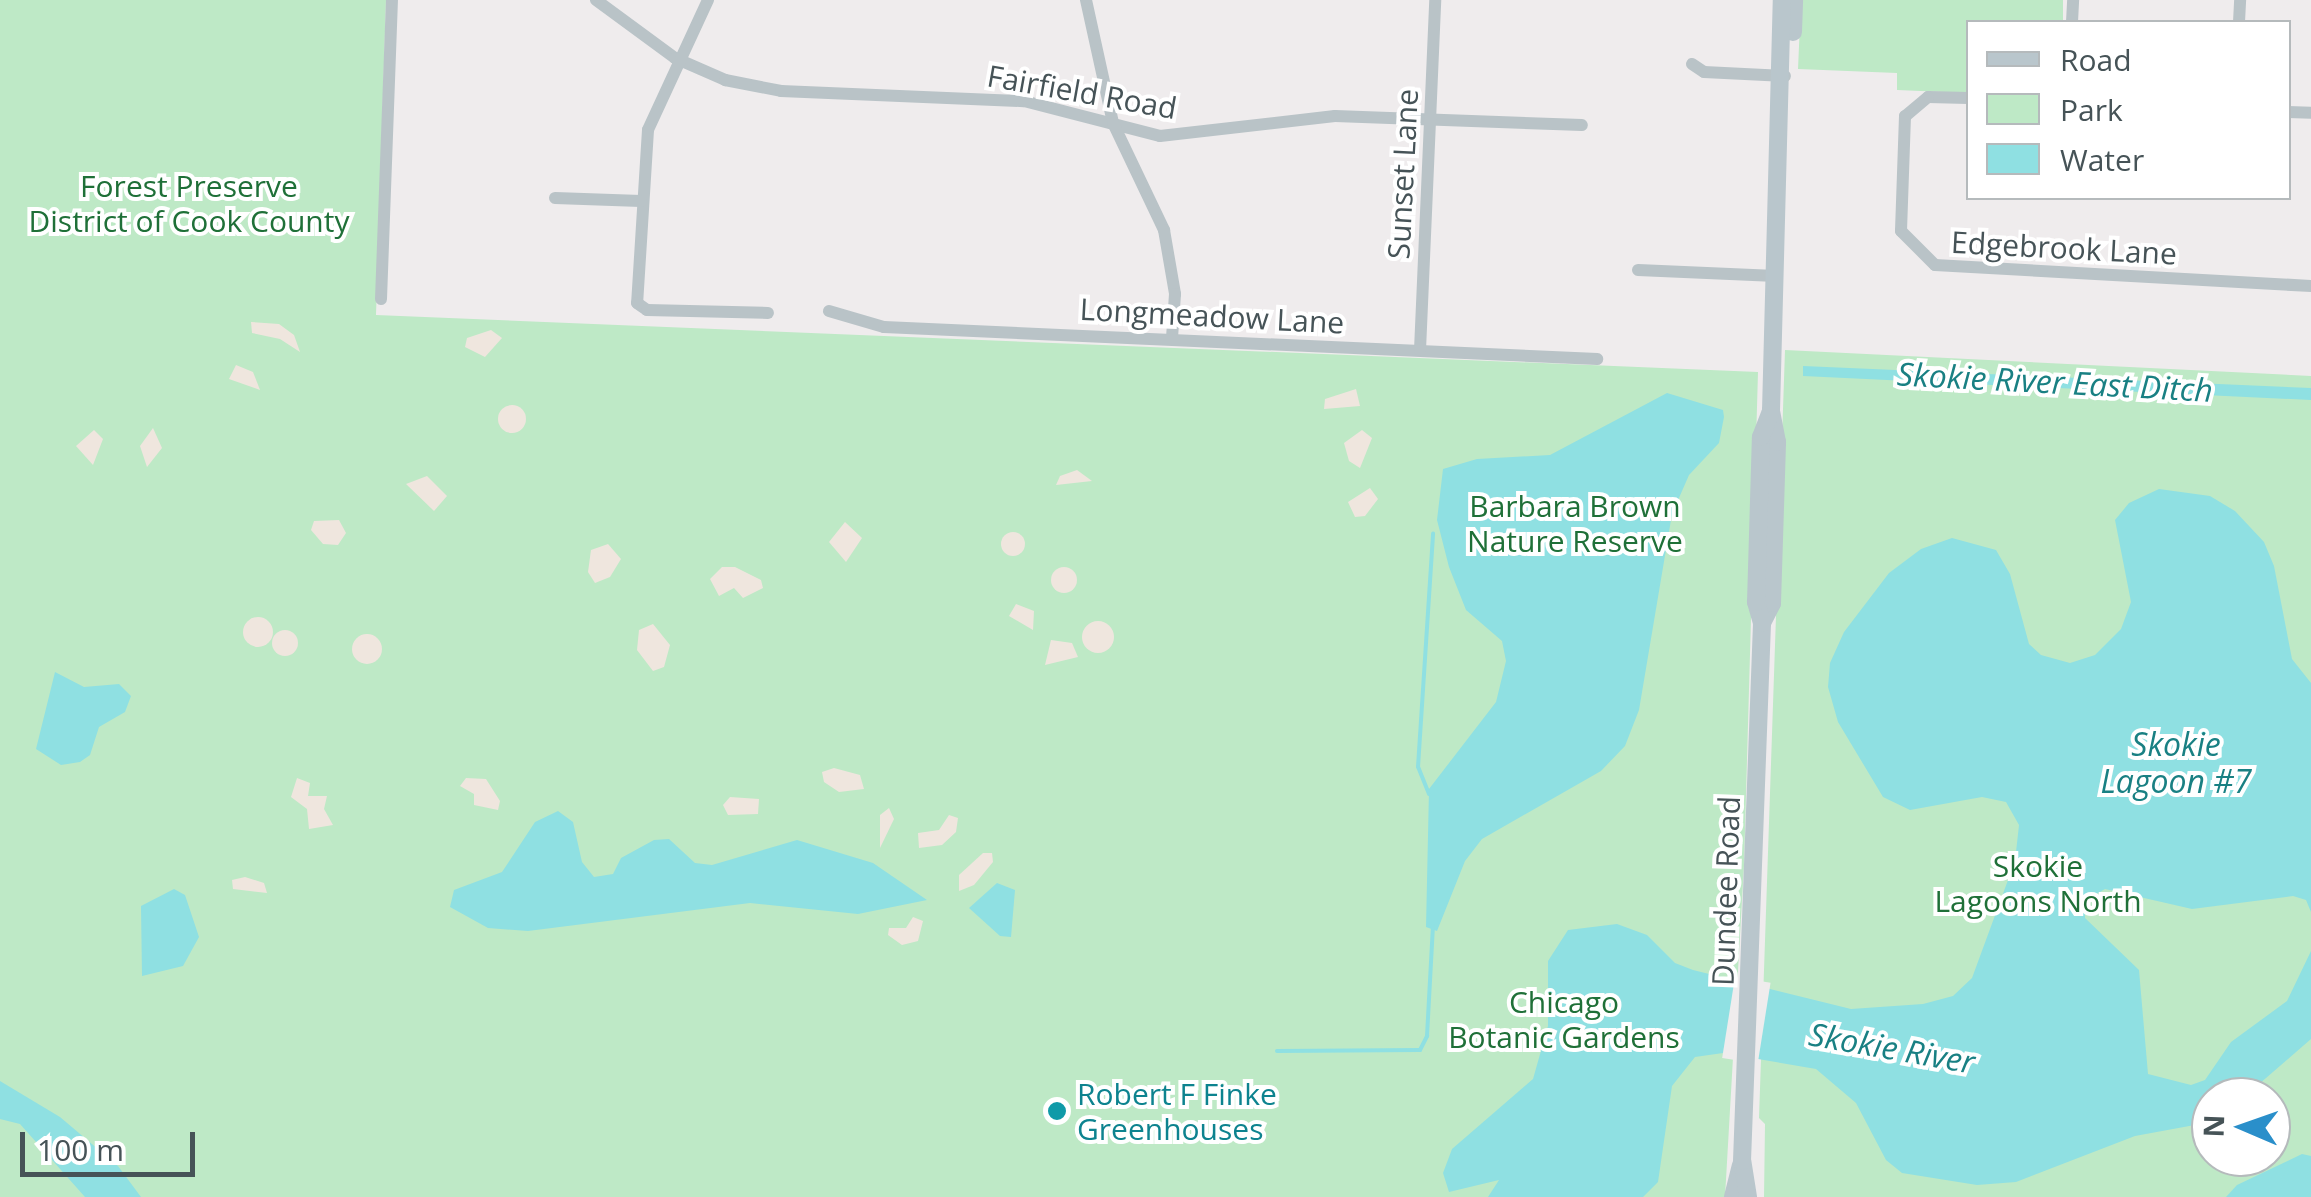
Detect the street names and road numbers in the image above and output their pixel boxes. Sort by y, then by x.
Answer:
street label: Fairfield Road [984,58,1180,126]
street label: Sunset Lane [1381,88,1425,260]
street label: Edgebrook Lane [1950,224,2178,272]
street label: Longmeadow Lane [1079,291,1345,341]
street label: Dundee Road [1705,795,1747,987]

